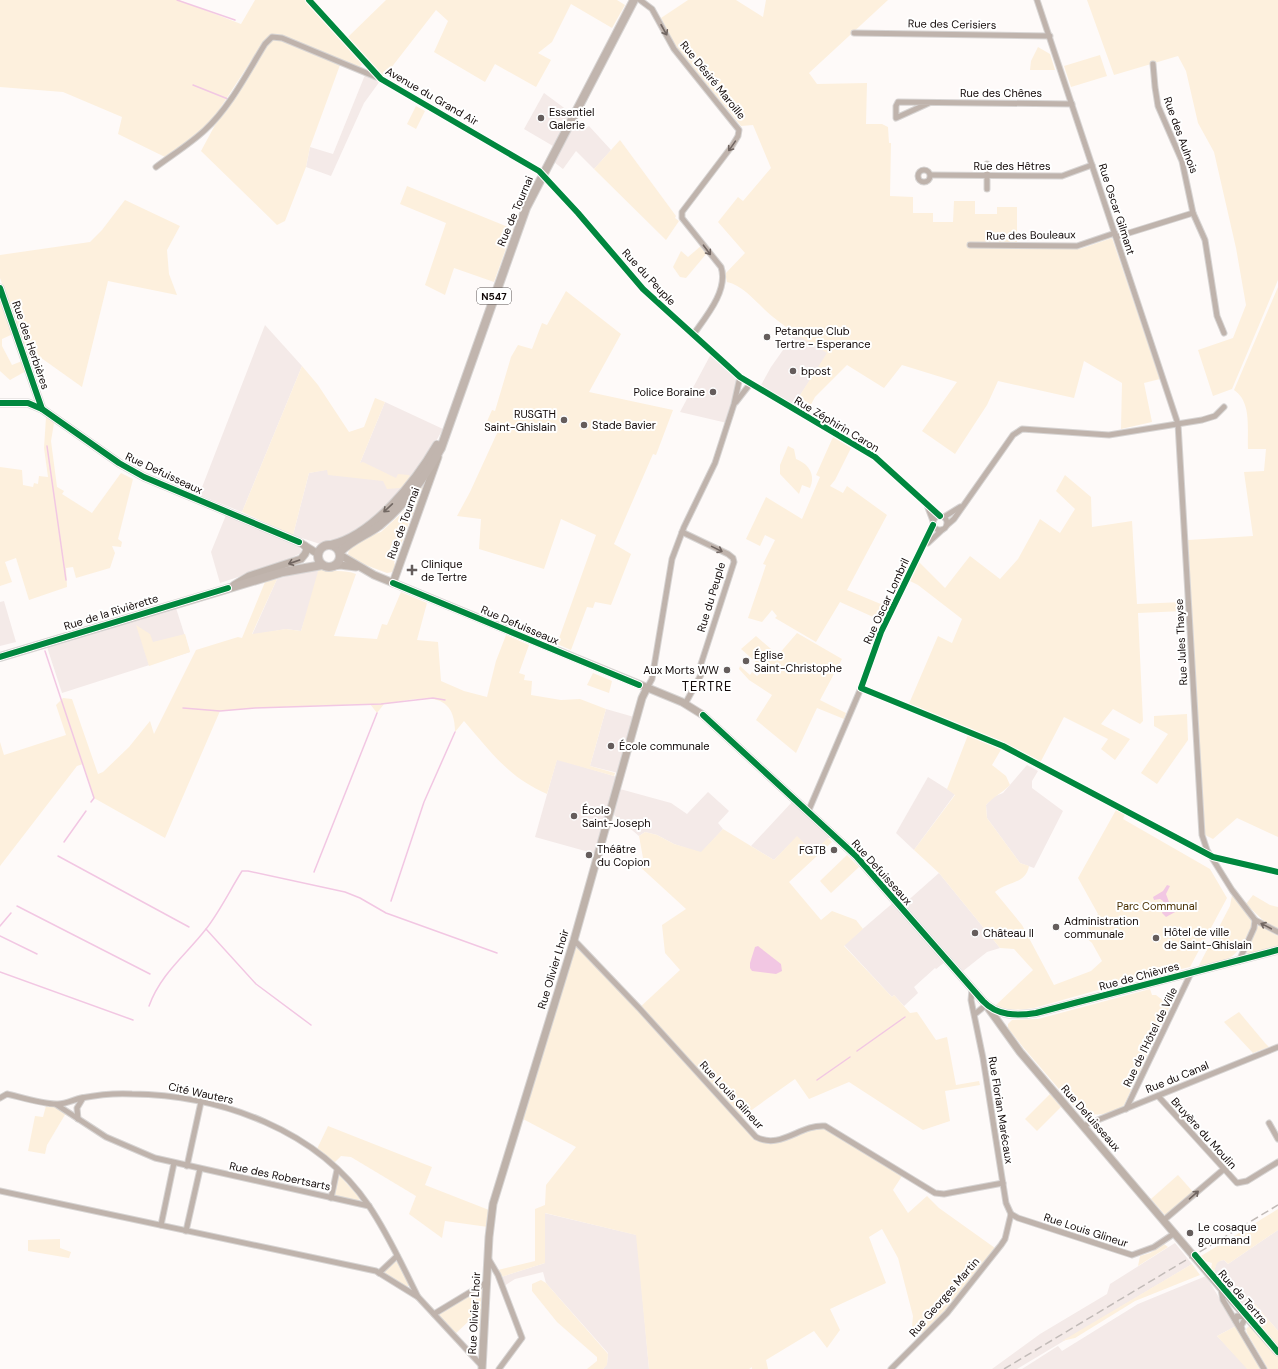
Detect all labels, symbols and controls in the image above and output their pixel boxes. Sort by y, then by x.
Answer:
street label: Rue des Cerisiers [908,16,996,32]
one-way arrow [660,23,668,35]
street label: Rue Désiré Maroille [677,38,749,122]
street label: Avenue du Grand Air [383,64,481,128]
street label: Rue des Chênes [960,86,1042,100]
street label: Rue des Aulnois [1161,95,1201,175]
place label: Essentiel Galerie [549,105,594,132]
marker: Essentiel Galerie [536,113,546,123]
one-way arrow [728,140,736,151]
street label: Rue des Hêtres [973,159,1051,173]
street label: Rue Oscar Gilmant [1096,162,1138,256]
street label: Rue de Tournai [494,174,536,248]
street label: Rue des Bouleaux [986,227,1076,243]
one-way arrow [703,244,711,255]
street label: Rue du Peuple [619,246,679,308]
road number: N547 [477,288,511,304]
street label: Rue des Herbières [9,299,53,391]
place label: Petanque Club Tertre - Esperance [775,324,871,351]
marker: Petanque Club Tertre - Esperance [762,332,772,342]
place label: bpost [801,364,831,378]
marker: bpost [788,366,798,376]
place label: Police Boraine [633,385,705,399]
marker: Police Boraine [708,387,718,397]
street label: Rue Zéphirin Caron [792,393,882,455]
place label: RUSGTH Saint-Ghislain [484,407,556,434]
marker: RUSGTH Saint-Ghislain [559,415,569,425]
place label: Stade Bavier [592,418,656,432]
marker: Stade Bavier [579,420,589,430]
street label: Rue Defuisseaux [123,449,205,497]
street label: Rue de Tournai [384,485,422,561]
one-way arrow [383,504,393,513]
one-way arrow [711,546,723,553]
street label: Rue Oscar Lombril [860,556,912,646]
place label: Clinique de Tertre [421,557,467,584]
one-way arrow [288,558,300,566]
street label: Rue du Peuple [694,560,728,634]
marker: Clinique de Tertre [406,564,418,576]
street label: Rue de la Rivièrette [62,591,160,633]
street label: Rue Jules Thayse [1172,598,1190,686]
street label: Rue Defuisseaux [479,602,562,648]
place label: Église Saint-Christophe [754,648,842,675]
marker: Église Saint-Christophe [741,656,751,666]
place label: Aux Morts WW [643,663,719,677]
marker: Aux Morts WW [722,665,732,675]
district label: TERTRE [682,678,732,695]
place label: École communale [619,739,709,753]
marker: École communale [606,741,616,751]
place label: École Saint-Joseph [582,803,651,830]
marker: École Saint-Joseph [569,811,579,821]
street label: Rue Defuisseaux [849,836,916,908]
place label: Théâtre du Copion [597,842,650,869]
place label: FGTB [799,843,826,857]
marker: FGTB [829,845,839,855]
marker: Théâtre du Copion [584,850,594,860]
park label: Parc Communal [1117,899,1197,913]
place label: Administration communale [1064,914,1139,941]
one-way arrow [1261,921,1273,929]
marker: Administration communale [1051,922,1061,932]
place label: Hôtel de ville de Saint-Ghislain [1164,925,1252,952]
place label: Château II [983,926,1034,940]
street label: Rue Olivier Lhoir [534,927,572,1011]
marker: Château II [970,928,980,938]
marker: Hôtel de ville de Saint-Ghislain [1151,933,1161,943]
street label: Rue de Chièvres [1097,959,1181,993]
street label: Rue de l'Hôtel de Ville [1120,985,1180,1089]
street label: Rue Florian Marécaux [986,1055,1016,1165]
street label: Rue Louis Glineur [697,1058,767,1132]
street label: Rue du Canal [1143,1058,1211,1096]
street label: Cité Wauters [167,1079,235,1107]
street label: Rue Defuisseaux [1058,1082,1124,1155]
street label: Bruyère du Moulin [1168,1094,1240,1172]
street label: Rue des Robertsarts [228,1158,332,1194]
one-way arrow [1189,1190,1199,1199]
street label: Rue Louis Glineur [1042,1210,1130,1250]
place label: Le cosaque gourmand [1198,1220,1257,1247]
marker: Le cosaque gourmand [1185,1228,1195,1238]
street label: Rue Georges Martin [906,1255,982,1339]
street label: Rue de Tertre [1215,1267,1271,1327]
street label: Rue Olivier Lhoir [465,1271,483,1355]

